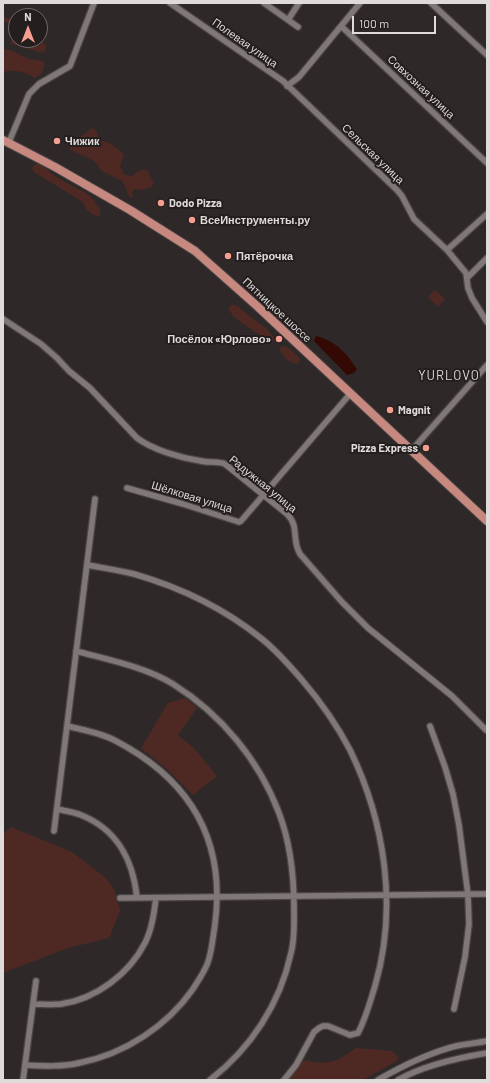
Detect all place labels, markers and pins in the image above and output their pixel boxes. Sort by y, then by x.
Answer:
place label: Чижик [65,134,100,148]
marker: Чижик [52,136,62,146]
place label: Dodo Pizza [169,196,222,210]
marker: Dodo Pizza [156,198,166,208]
place label: ВсеИнструменты.ру [200,213,310,227]
marker: ВсеИнструменты.ру [187,215,197,225]
place label: Пятёрочка [236,249,293,263]
marker: Пятёрочка [223,251,233,261]
place label: Посёлок «Юрлово» [167,332,271,346]
marker: Посёлок «Юрлово» [274,334,284,344]
place label: Magnit [398,403,431,417]
marker: Magnit [385,405,395,415]
place label: Pizza Express [351,441,418,455]
marker: Pizza Express [421,443,431,453]

